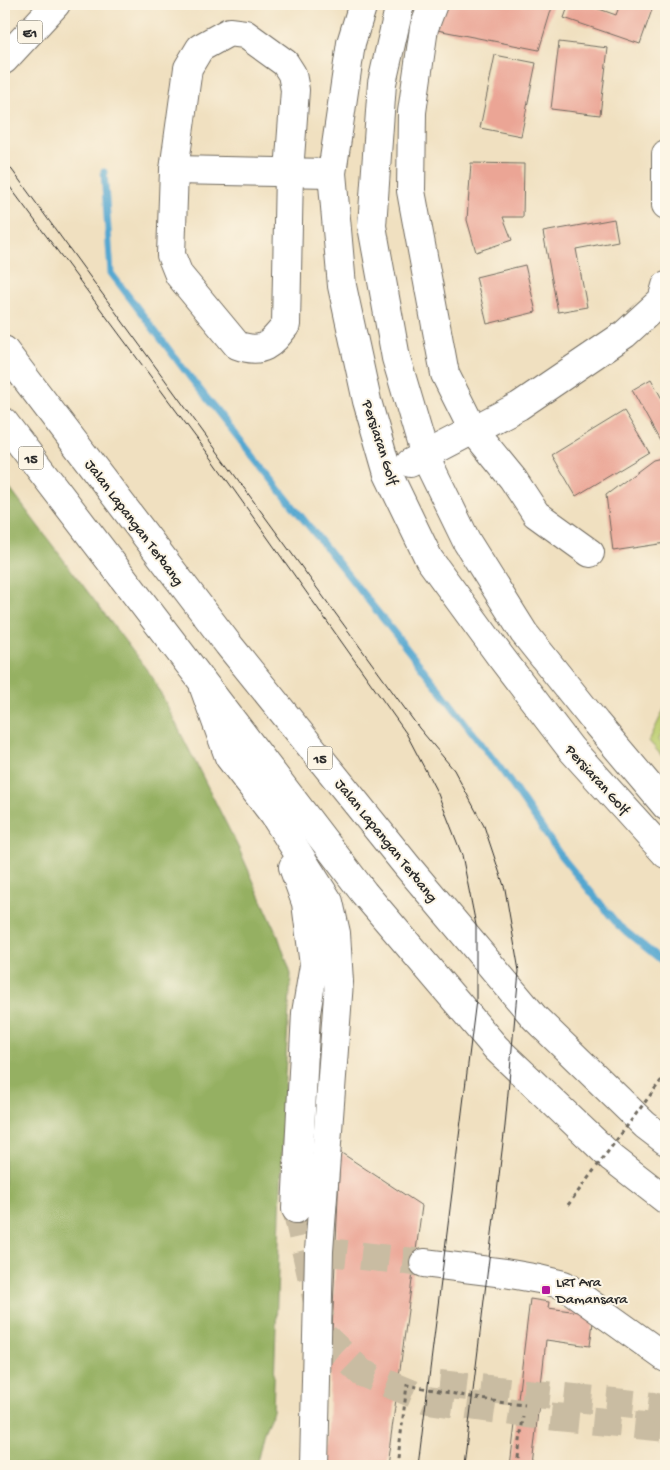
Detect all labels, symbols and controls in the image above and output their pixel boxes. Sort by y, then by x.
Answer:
road number: E1 [18,21,42,44]
street label: Persiaran Golf [357,397,402,489]
road number: 15 [18,446,44,469]
street label: Jalan Lapangan Terbang [80,456,187,590]
street label: Persiaran Golf [560,741,634,820]
road number: 15 [308,746,332,770]
street label: Jalan Lapangan Terbang [330,776,441,907]
place label: LRT Ara Damansara [555,1274,628,1309]
marker: LRT Ara Damansara [540,1284,552,1296]

